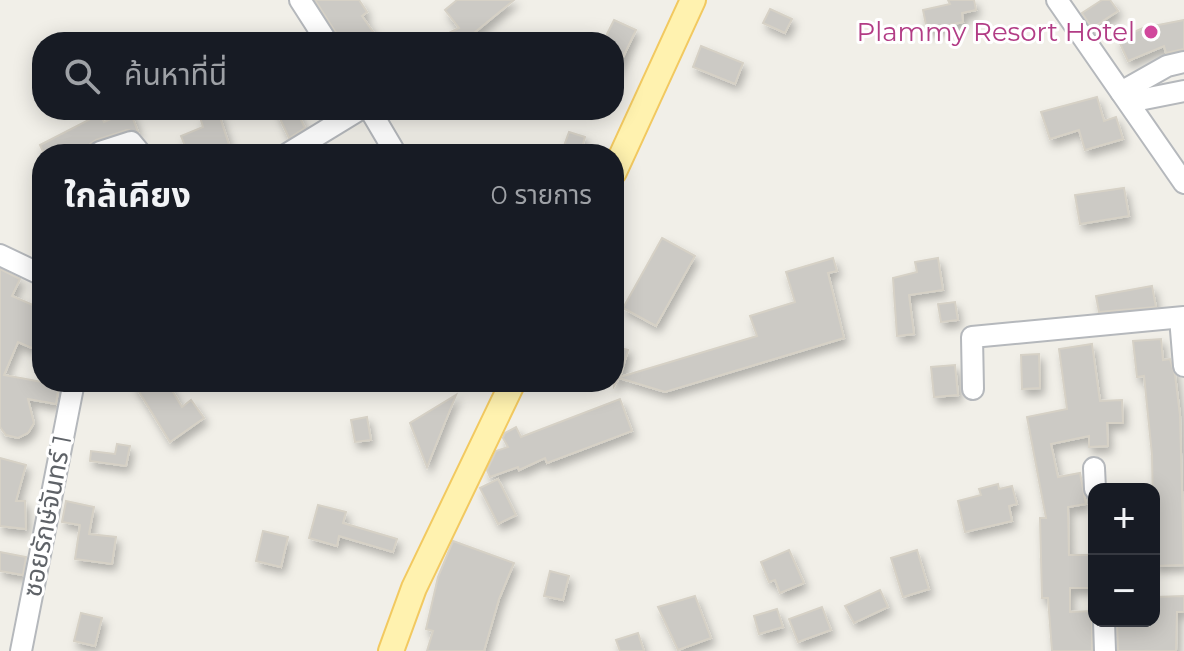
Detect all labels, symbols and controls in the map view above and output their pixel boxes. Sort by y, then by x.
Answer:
place label: Plammy Resort Hotel [857,16,1135,48]
marker: Plammy Resort Hotel [1142,23,1160,41]
search box [32,32,624,120]
icon: search [60,54,104,98]
text: ค้นหาที่นี่ [124,56,227,93]
text: ใกล้เคียง [64,174,191,216]
text: 0 รายการ [490,179,592,211]
street label: ซอยรักษ์จันทร์ 1 [16,432,78,600]
map controls [1088,483,1160,627]
button: + [1088,483,1160,555]
button: − [1088,555,1160,627]

